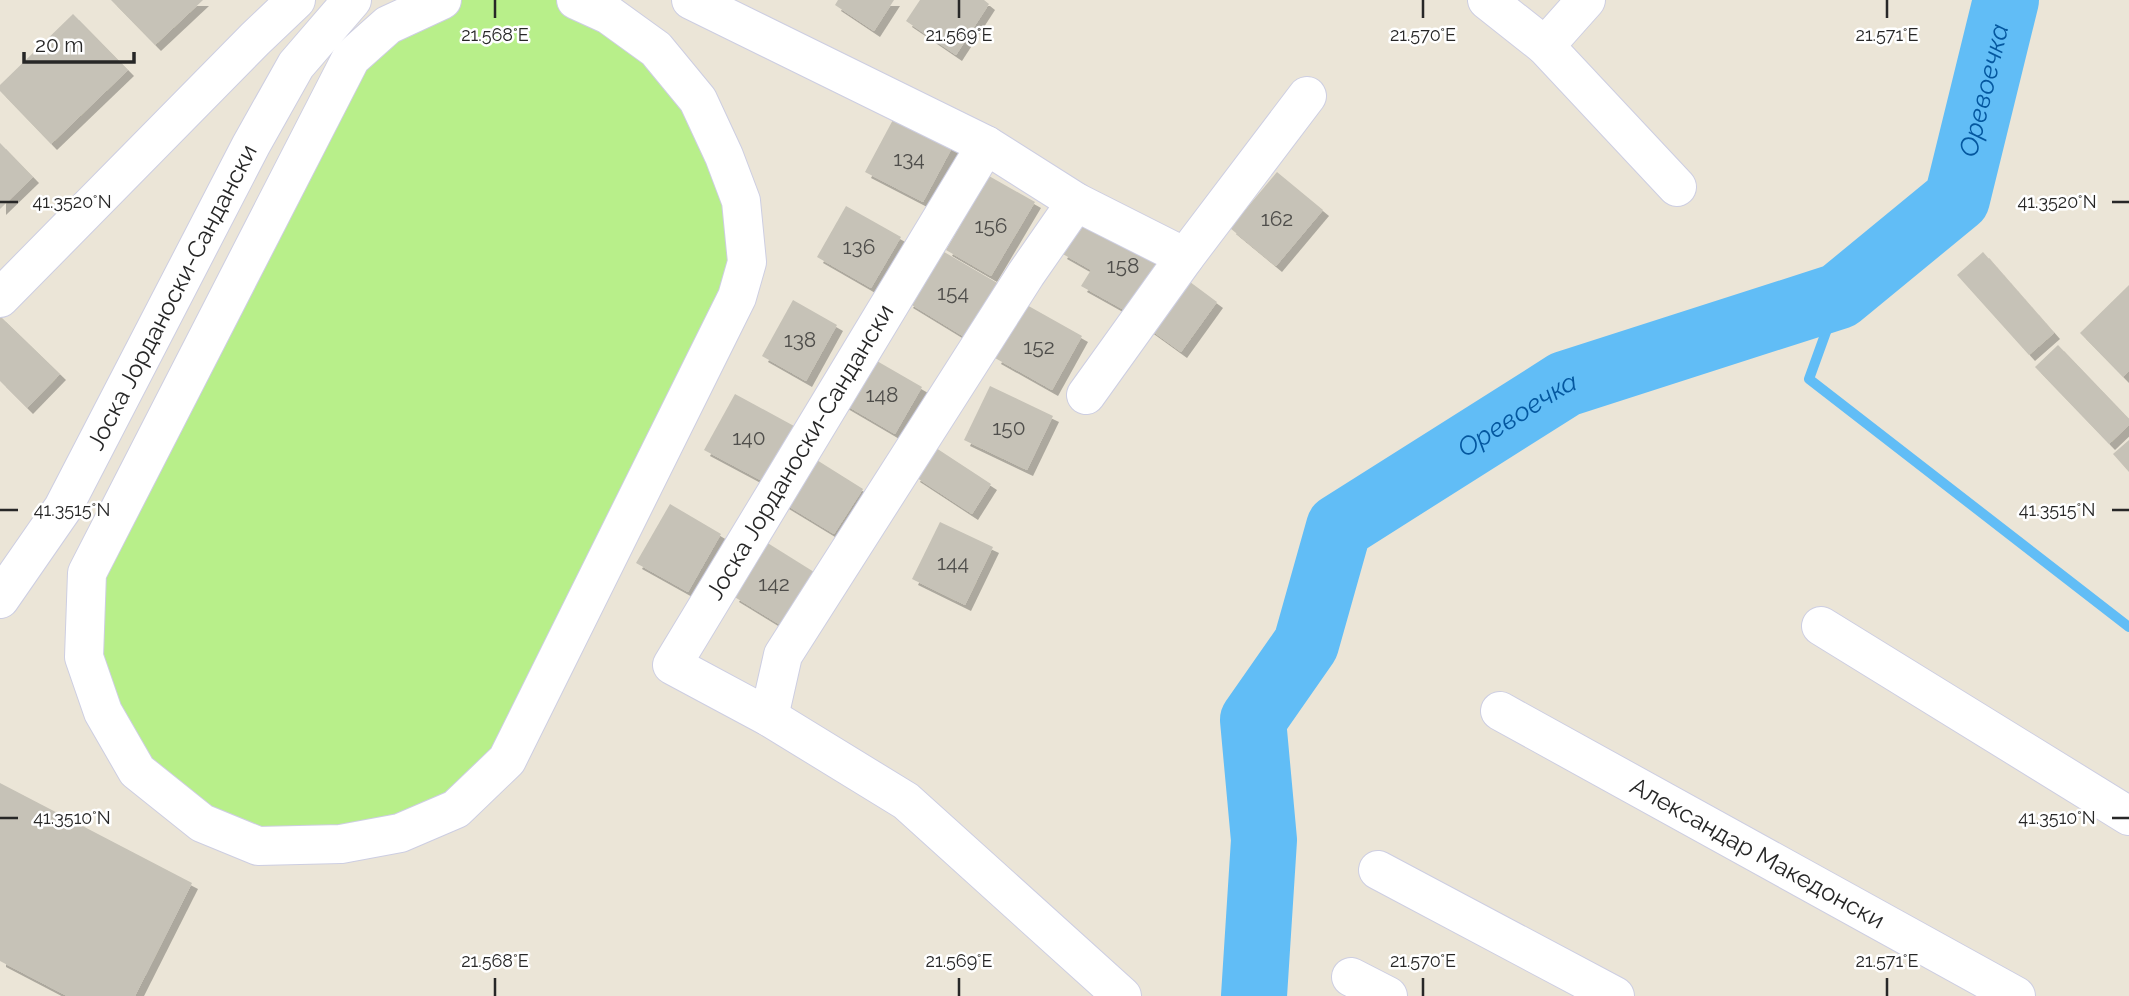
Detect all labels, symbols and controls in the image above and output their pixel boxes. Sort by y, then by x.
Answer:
scale bar [24,21,135,65]
water label: Оревоечка [1953,21,2015,160]
text: 21.568°E [461,24,529,45]
text: 21.569°E [926,24,992,45]
text: 21.570°E [1390,24,1456,45]
text: 21.571°E [1856,24,1918,45]
text: 20 m [35,32,83,57]
street label: Јоска Јорданоски-Сандански [81,139,263,455]
house number: 134 [893,146,925,171]
text: 41.3520°N [32,191,112,212]
text: 41.3520°N [2017,191,2097,212]
house number: 162 [1261,206,1293,231]
house number: 156 [974,213,1008,238]
house number: 136 [843,234,875,259]
house number: 158 [1107,253,1139,278]
house number: 154 [937,280,969,305]
street label: Јоска Јорданоски-Сандански [700,299,900,605]
house number: 138 [784,327,816,352]
house number: 152 [1023,334,1055,359]
water label: Оревоечка [1452,366,1581,463]
house number: 148 [866,382,898,407]
house number: 150 [992,415,1026,440]
house number: 140 [732,425,766,450]
text: 41.3515°N [34,499,110,520]
text: 41.3515°N [2019,499,2095,520]
house number: 144 [937,550,969,575]
house number: 142 [758,571,790,596]
street label: Александар Македонски [1625,771,1890,935]
text: 41.3510°N [33,807,111,828]
text: 41.3510°N [2018,807,2096,828]
text: 21.568°E [461,950,529,971]
text: 21.569°E [926,950,992,971]
text: 21.570°E [1390,950,1456,971]
text: 21.571°E [1856,950,1918,971]

